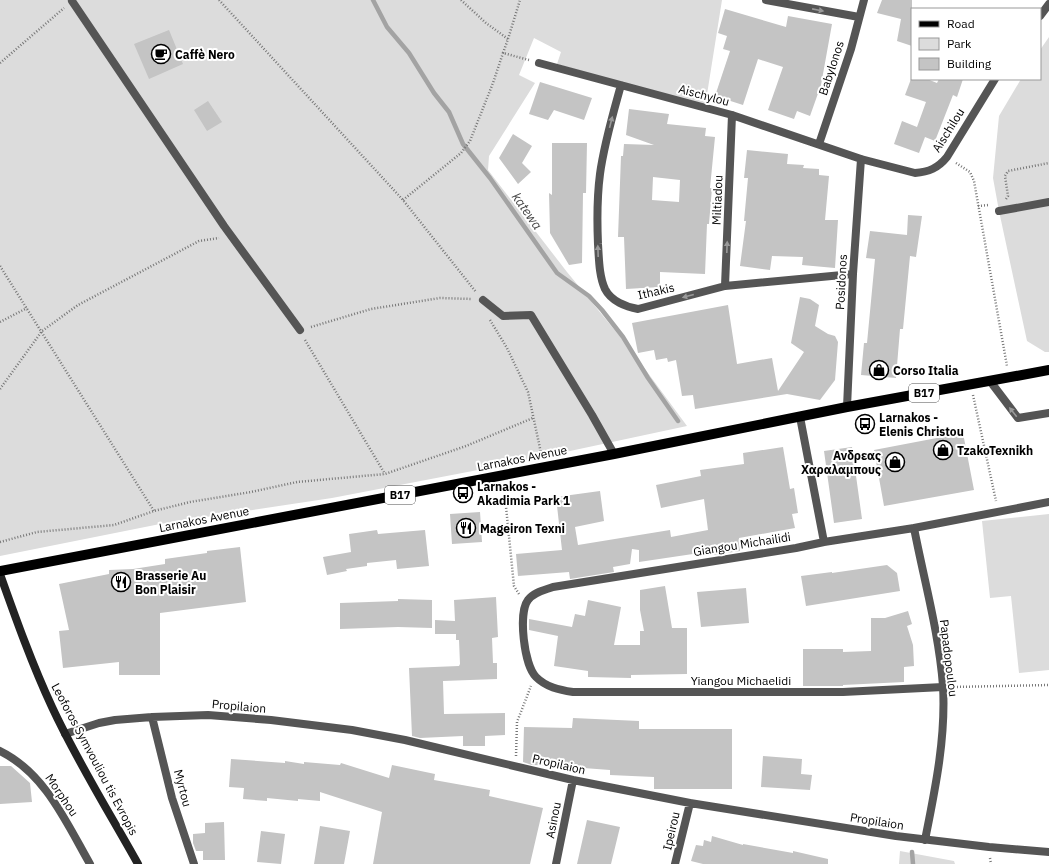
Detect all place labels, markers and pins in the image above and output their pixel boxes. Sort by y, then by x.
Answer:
cafe icon: Caffè Nero [150,43,172,65]
place label: Caffè Nero [175,47,235,62]
shop icon: Corso Italia [868,359,890,381]
place label: Corso Italia [893,363,959,378]
place label: Larnakos - Elenis Christou [879,410,964,439]
bus stop icon: Larnakos - Elenis Christou [854,413,876,435]
shop icon: TzakoTexnikh [932,439,954,461]
place label: TzakoTexnikh [957,443,1033,458]
place label: Ανδρεας Χαραλαμπους [801,448,881,477]
shop icon: Ανδρεας Χαραλαμπους [884,451,906,473]
place label: Larnakos - Akadimia Park 1 [477,479,570,508]
bus stop icon: Larnakos - Akadimia Park 1 [452,482,474,504]
restaurant icon: Mageiron Texni [455,517,477,539]
place label: Mageiron Texni [480,521,565,536]
place label: Brasserie Au Bon Plaisir [135,568,207,597]
restaurant icon: Brasserie Au Bon Plaisir [110,571,132,593]

